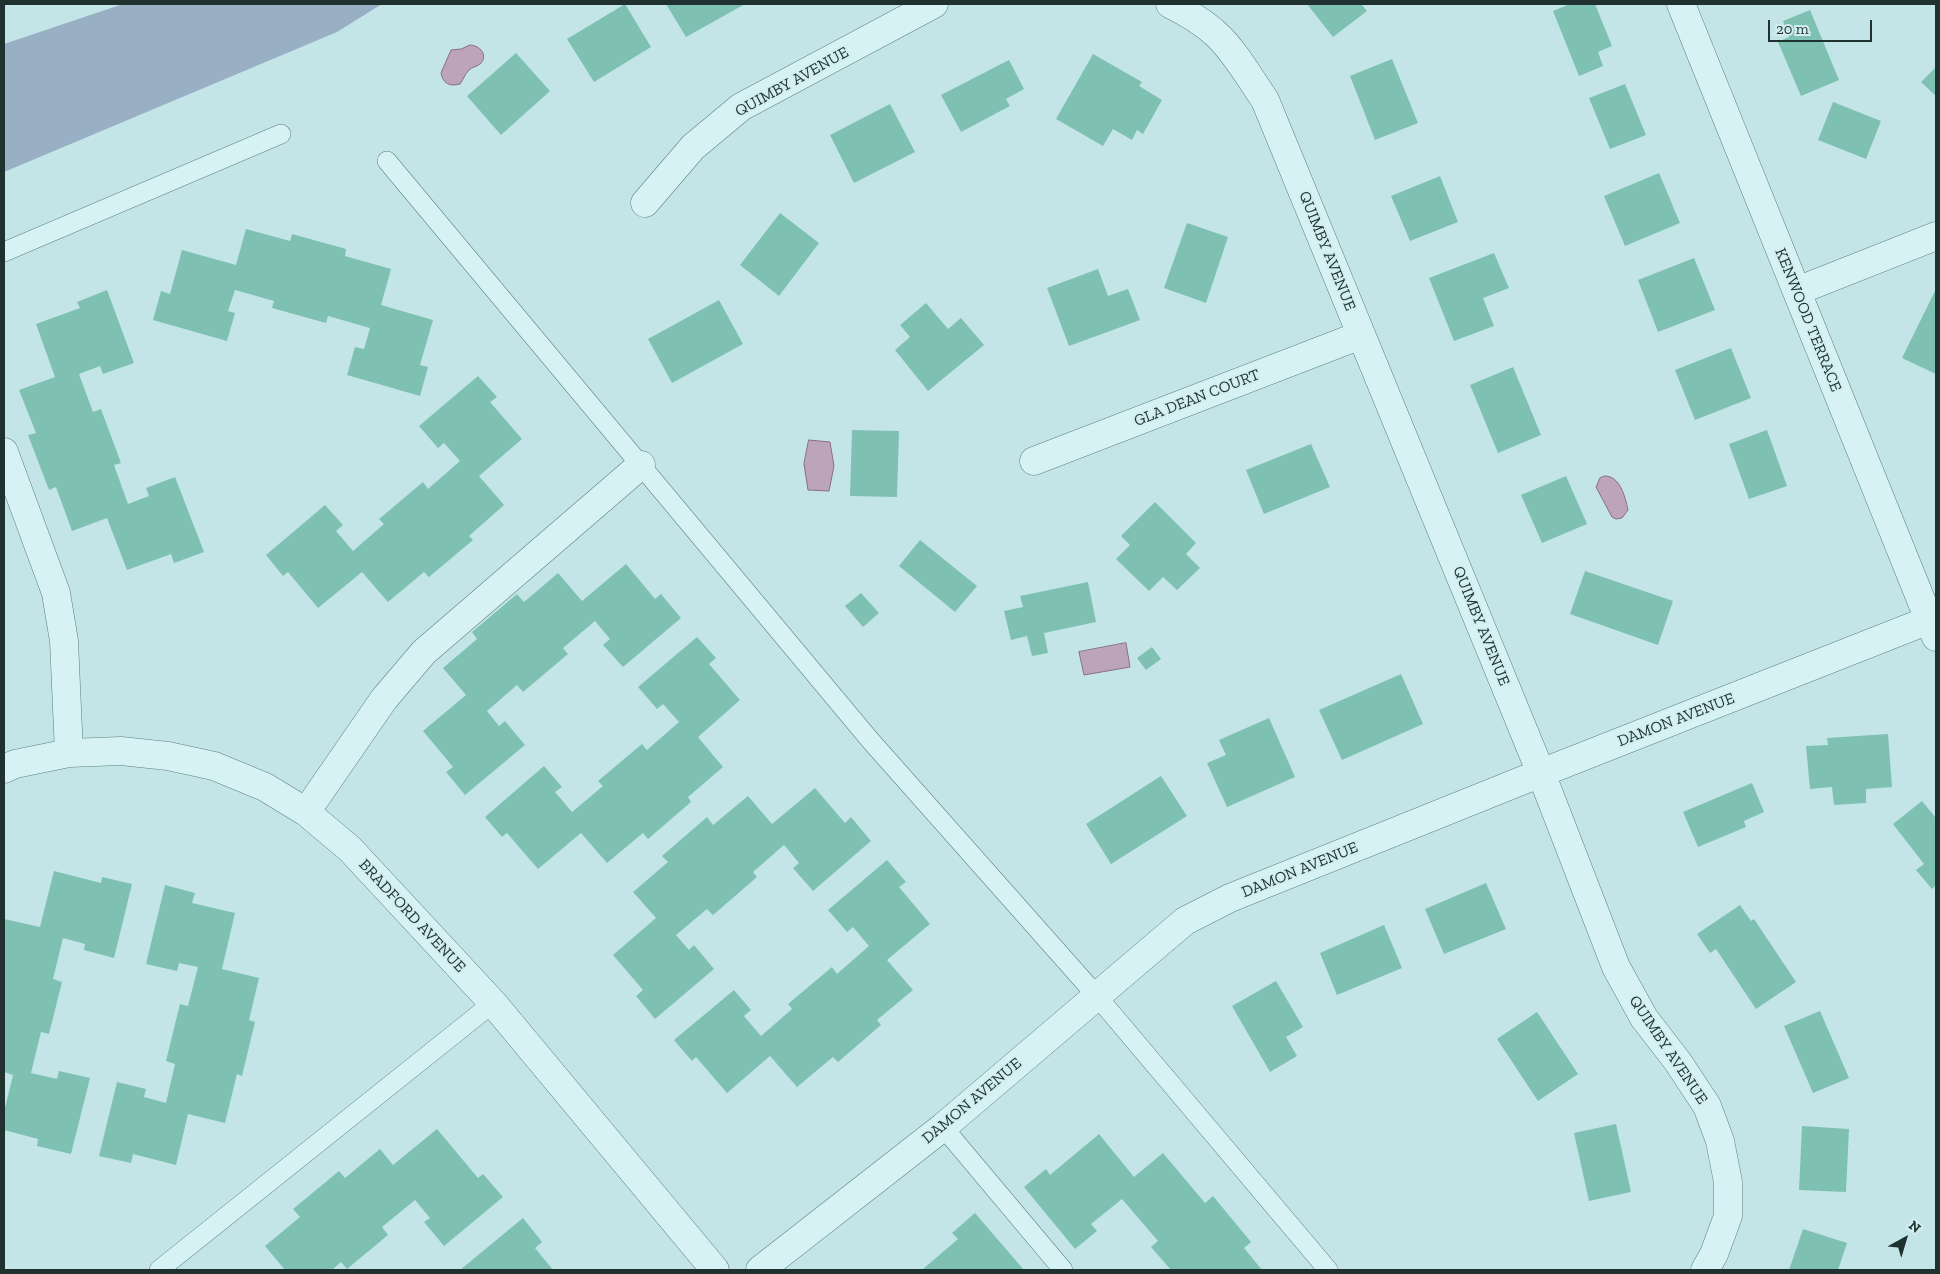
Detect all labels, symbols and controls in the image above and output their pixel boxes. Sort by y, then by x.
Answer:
scale bar [1770,10,1874,42]
text: 20 m [1776,20,1809,38]
street label: QUIMBY AVENUE [732,43,852,121]
street label: QUIMBY AVENUE [1294,189,1360,313]
street label: KENWOOD TERRACE [1770,246,1846,394]
street label: GLA DEAN COURT [1131,365,1263,431]
street label: QUIMBY AVENUE [1448,564,1514,688]
street label: DAMON AVENUE [1615,689,1737,751]
street label: DAMON AVENUE [1239,838,1361,902]
street label: BRADFORD AVENUE [355,855,469,977]
street label: QUIMBY AVENUE [1625,992,1711,1108]
street label: DAMON AVENUE [918,1054,1026,1148]
north arrow [1880,1214,1930,1264]
text: N [1905,1217,1924,1237]

